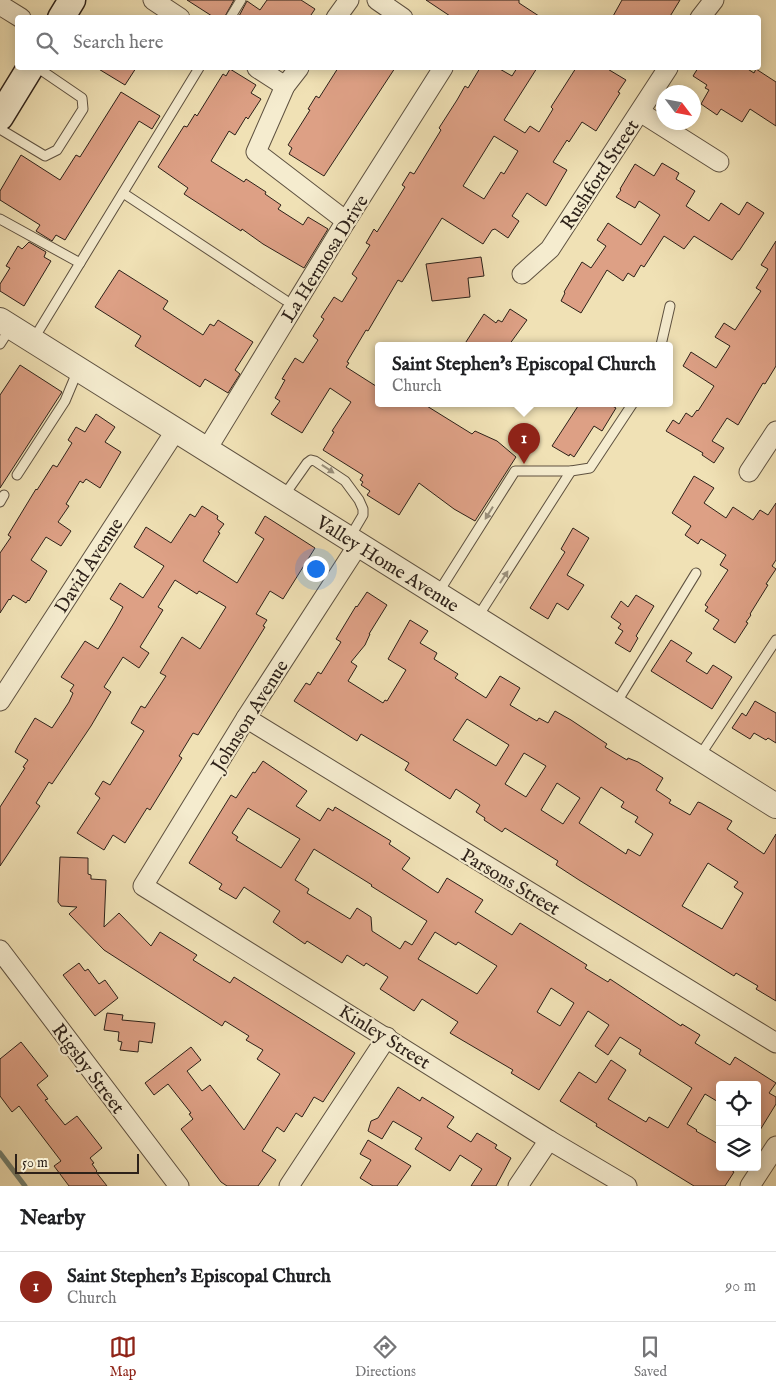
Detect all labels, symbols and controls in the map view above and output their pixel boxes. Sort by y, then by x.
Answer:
search box [15,15,761,70]
icon: search [33,29,61,57]
text: Search here [73,31,164,55]
north arrow [656,85,701,130]
street label: Rushford Street [556,115,645,235]
street label: La Hermosa Drive [277,191,375,327]
popup [375,342,673,407]
text: Saint Stephen's Episcopal Church [392,353,656,377]
text: Church [392,377,441,397]
pin: 1 [508,423,540,464]
one-way arrow [321,464,334,474]
one-way arrow [484,506,494,519]
street label: Valley Home Avenue [310,511,463,619]
street label: David Avenue [50,514,130,618]
your location [303,556,329,582]
one-way arrow [499,570,508,584]
street label: Johnson Avenue [206,656,295,778]
street label: Parsons Street [456,844,564,922]
street label: Kinley Street [334,1000,435,1076]
street label: Rigsby Street [46,1019,130,1120]
map controls [716,1081,761,1171]
button: locate [716,1081,761,1126]
button: layers [716,1126,761,1171]
scale bar [15,1151,139,1174]
text: 50 m [22,1154,48,1172]
text: Nearby [20,1205,85,1232]
text: Saint Stephen's Episcopal Church [67,1265,331,1289]
text: 1 [33,1277,39,1297]
text: 90 m [725,1277,756,1297]
text: Church [67,1289,116,1309]
tab: Map [109,1333,137,1381]
tab: Directions [355,1333,416,1381]
tab: Saved [634,1333,667,1381]

